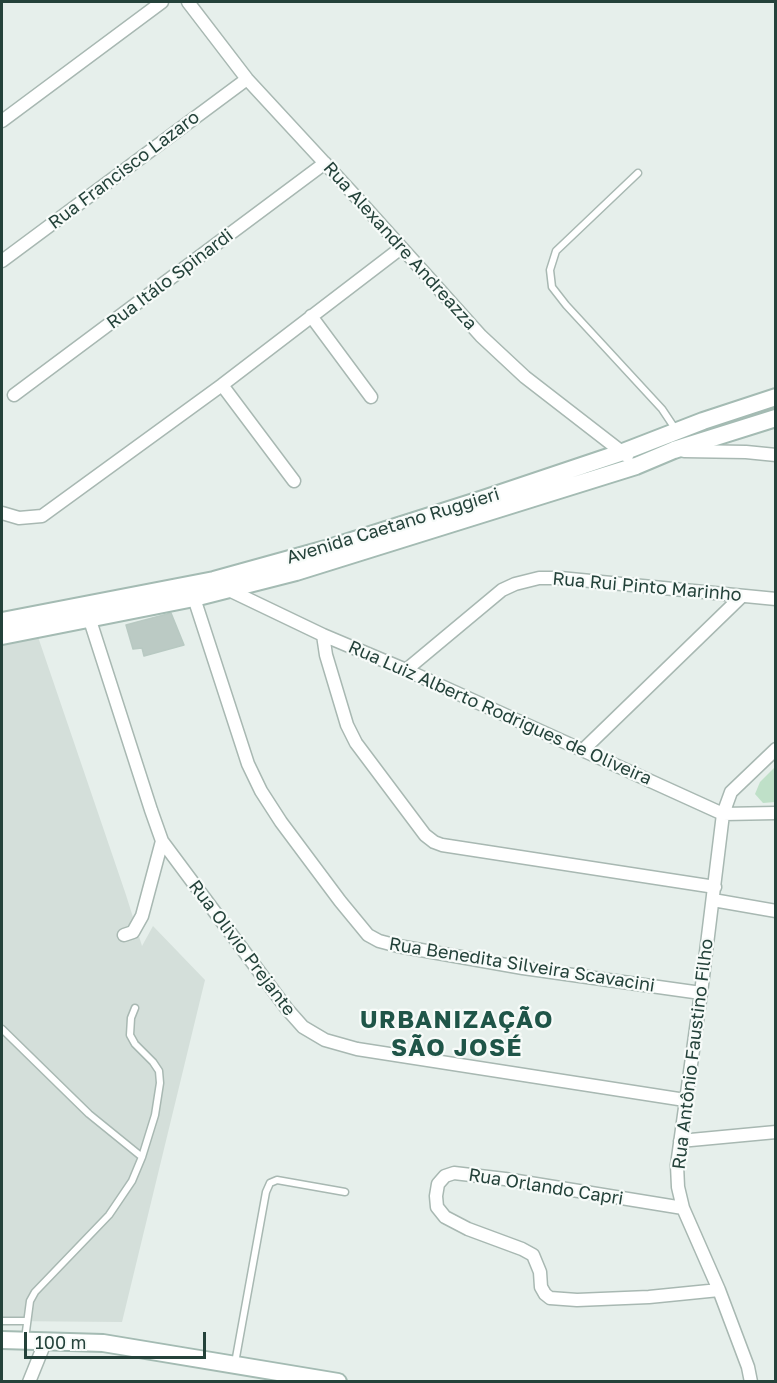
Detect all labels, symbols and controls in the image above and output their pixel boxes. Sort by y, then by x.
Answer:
street label: Rua Francisco Lazaro [44,106,204,234]
street label: Rua Alexandre Andreazza [319,157,481,335]
street label: Rua Itálo Spinardi [103,224,237,334]
street label: Avenida Caetano Ruggieri [284,483,502,569]
street label: Rua Rui Pinto Marinho [551,568,743,606]
street label: Rua Luiz Alberto Rodrigues de Oliveira [345,636,655,790]
street label: Rua Olivio Prejante [184,876,300,1020]
street label: Rua Benedita Silveira Scavacini [388,933,656,997]
street label: Rua Antônio Faustino Filho [668,938,718,1170]
district label: URBANIZAÇÃO SÃO JOSÉ [360,1006,554,1062]
street label: Rua Orlando Capri [467,1164,625,1210]
scale bar [27,1320,208,1358]
text: 100 m [35,1331,86,1353]

